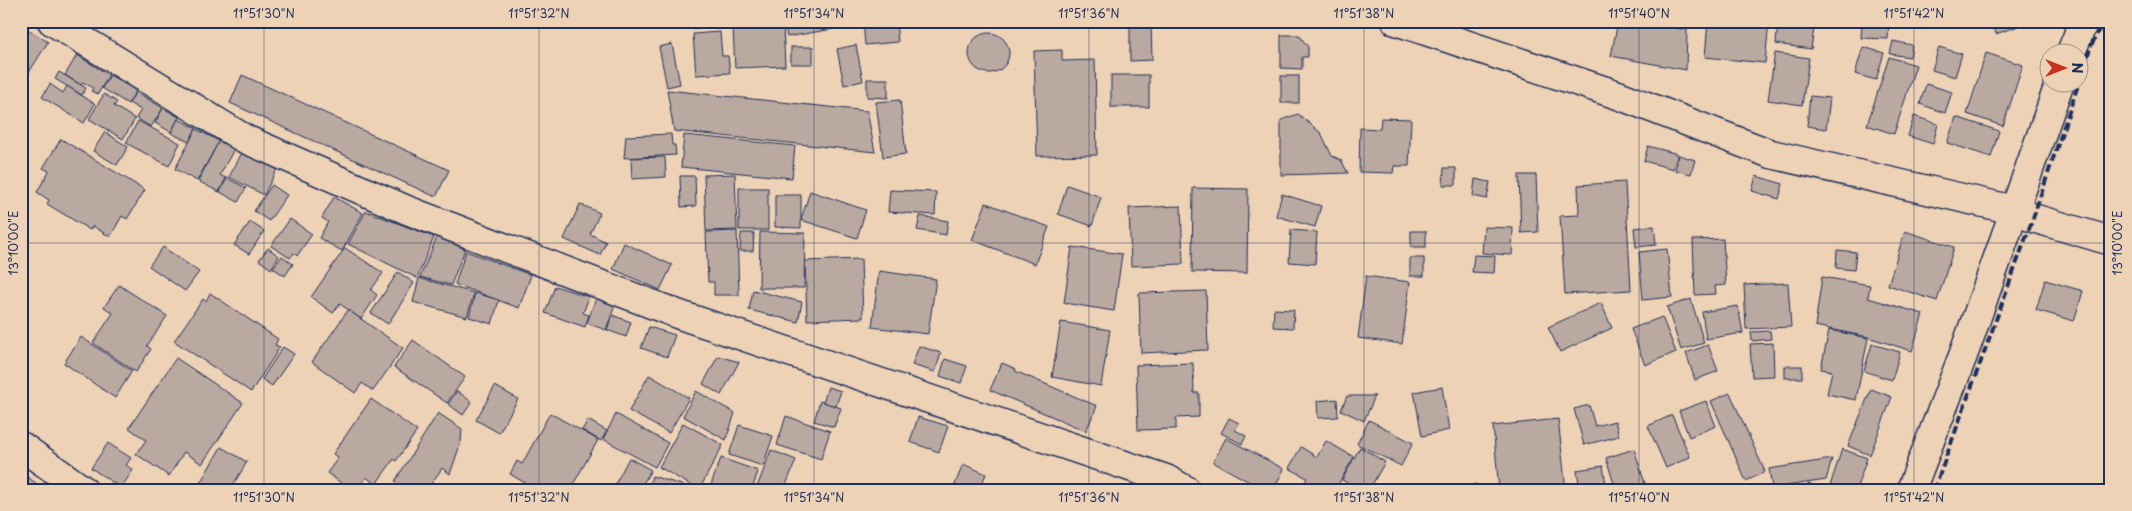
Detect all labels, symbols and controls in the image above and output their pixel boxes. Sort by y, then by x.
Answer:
text: 11°51'30"N [233,4,295,22]
text: 11°51'32"N [508,4,570,22]
text: 11°51'34"N [783,4,845,22]
text: 11°51'36"N [1058,4,1120,22]
text: 11°51'38"N [1334,4,1394,22]
text: 11°51'40"N [1608,4,1670,22]
text: 11°51'42"N [1884,4,1944,22]
north arrow [2040,42,2090,92]
text: N [2067,62,2088,74]
text: 13°10'00"E [4,211,22,275]
text: 13°10'00"E [2108,211,2126,275]
text: 11°51'30"N [233,488,295,506]
text: 11°51'32"N [508,488,570,506]
text: 11°51'34"N [783,488,845,506]
text: 11°51'36"N [1058,488,1120,506]
text: 11°51'38"N [1334,488,1394,506]
text: 11°51'40"N [1608,488,1670,506]
text: 11°51'42"N [1884,488,1944,506]

